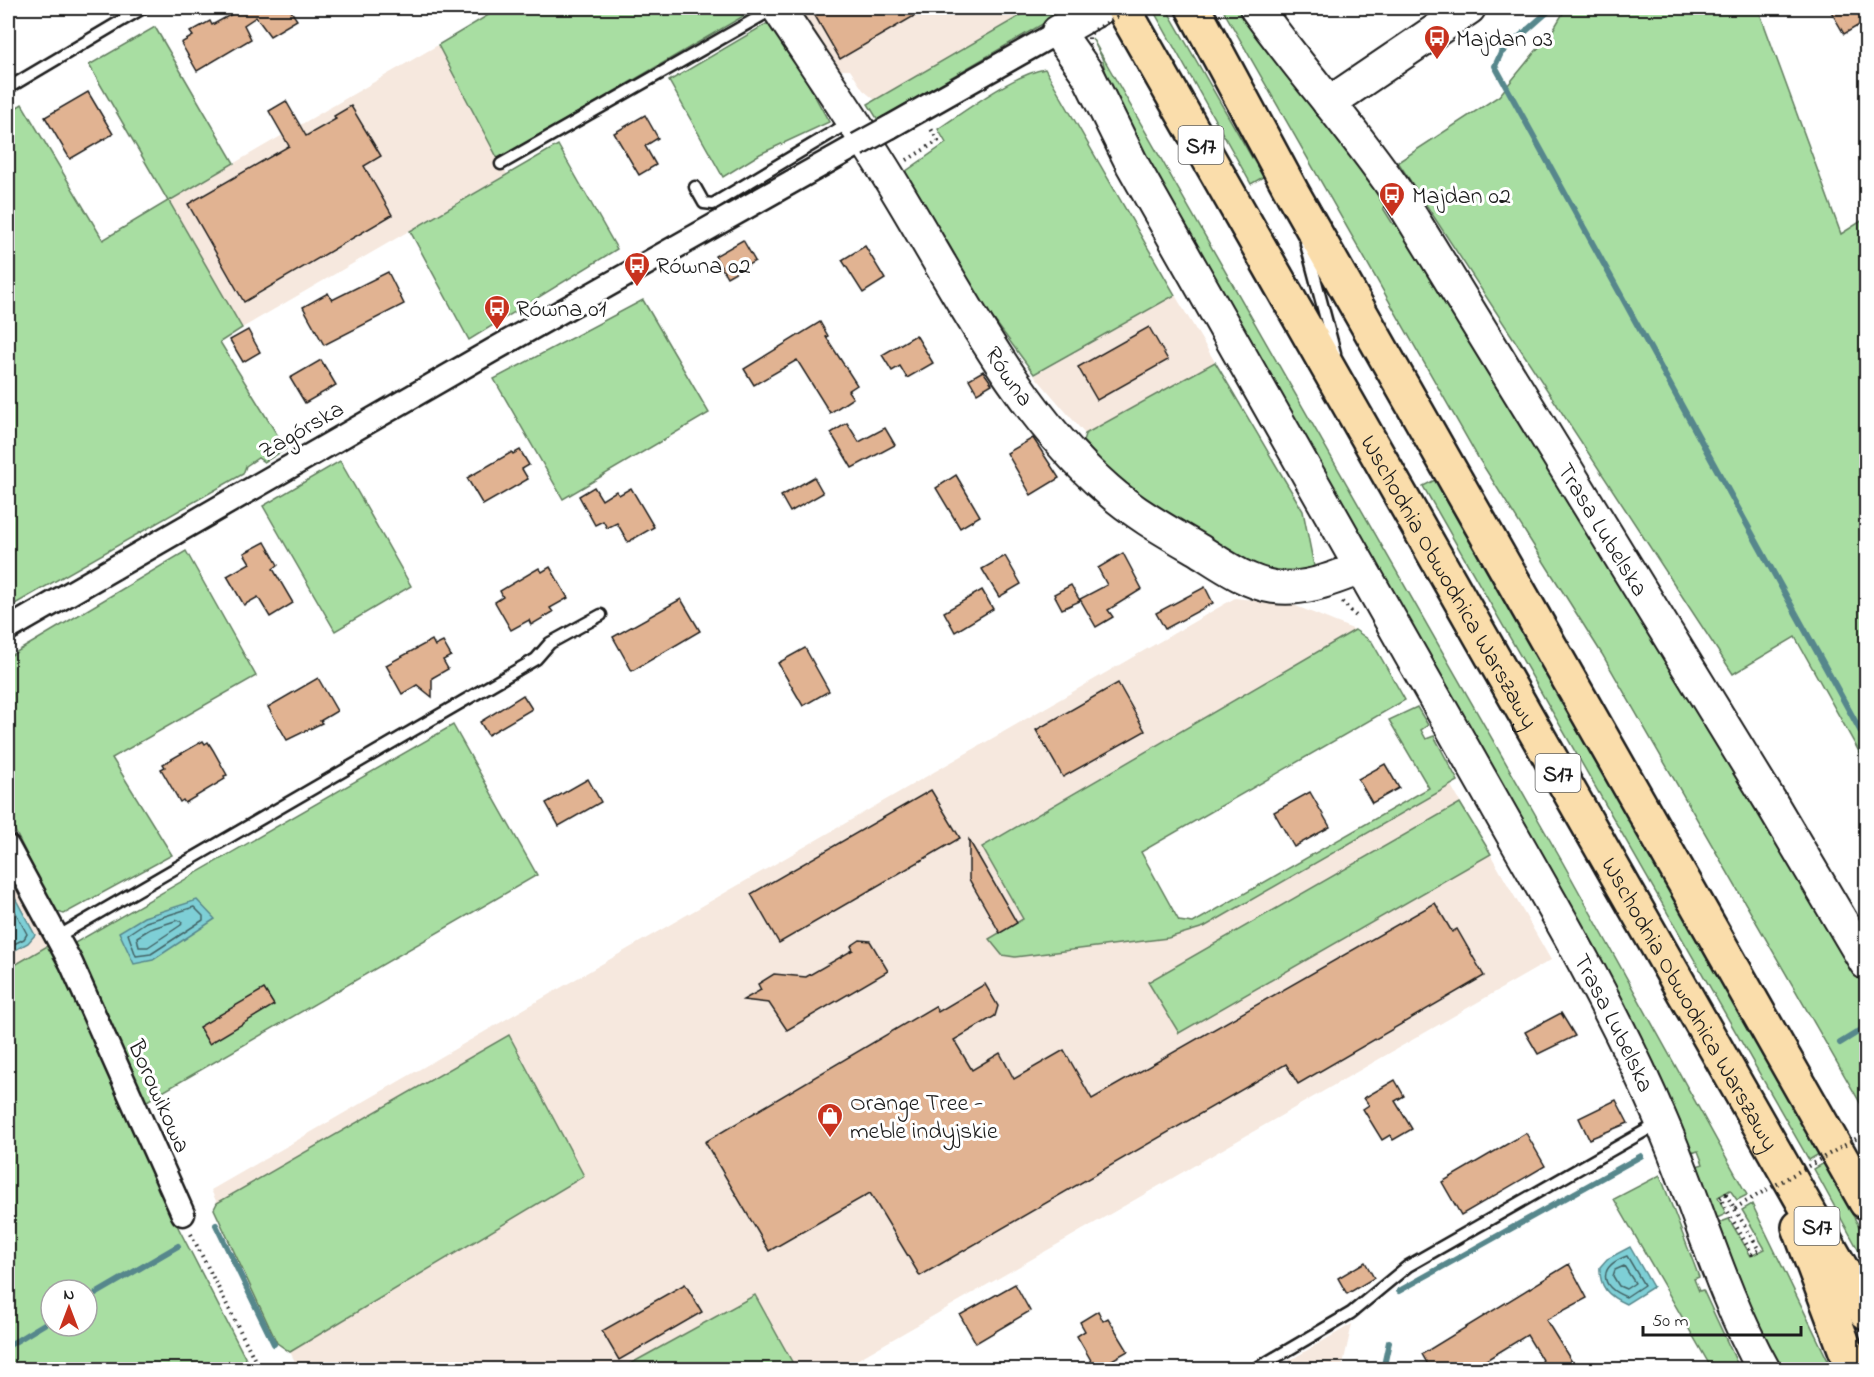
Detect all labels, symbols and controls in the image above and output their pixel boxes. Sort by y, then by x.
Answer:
bus stop icon: Majdan 03 [1422,23,1452,61]
place label: Majdan 03 [1456,23,1553,58]
road number: S17 [1178,126,1224,164]
bus stop icon: Majdan 02 [1377,180,1407,218]
place label: Majdan 02 [1412,180,1511,215]
bus stop icon: Równa 02 [622,250,652,288]
place label: Równa 02 [656,250,751,285]
bus stop icon: Równa 01 [482,293,512,331]
place label: Równa 01 [516,293,607,328]
street label: Równa [975,340,1041,415]
street label: Zagórska [253,393,351,470]
street label: Wschodnia Obwodnica Warszawy [1350,429,1545,737]
street label: Trasa Lubelska [1547,457,1656,604]
road number: S17 [1536,754,1580,792]
street label: Wschodnia Obwodnica Warszawy [1590,852,1786,1159]
street label: Trasa Lubelska [1563,948,1662,1099]
street label: Borowikowa [117,1034,198,1159]
place label: Orange Tree - meble indyjskie [850,1087,998,1151]
shop icon: Orange Tree - meble indyjskie [815,1101,845,1139]
road number: S17 [1794,1207,1840,1245]
north arrow [39,1278,99,1338]
text: N [64,1283,75,1307]
scale bar [1643,1299,1800,1337]
text: 50 m [1652,1309,1689,1335]

